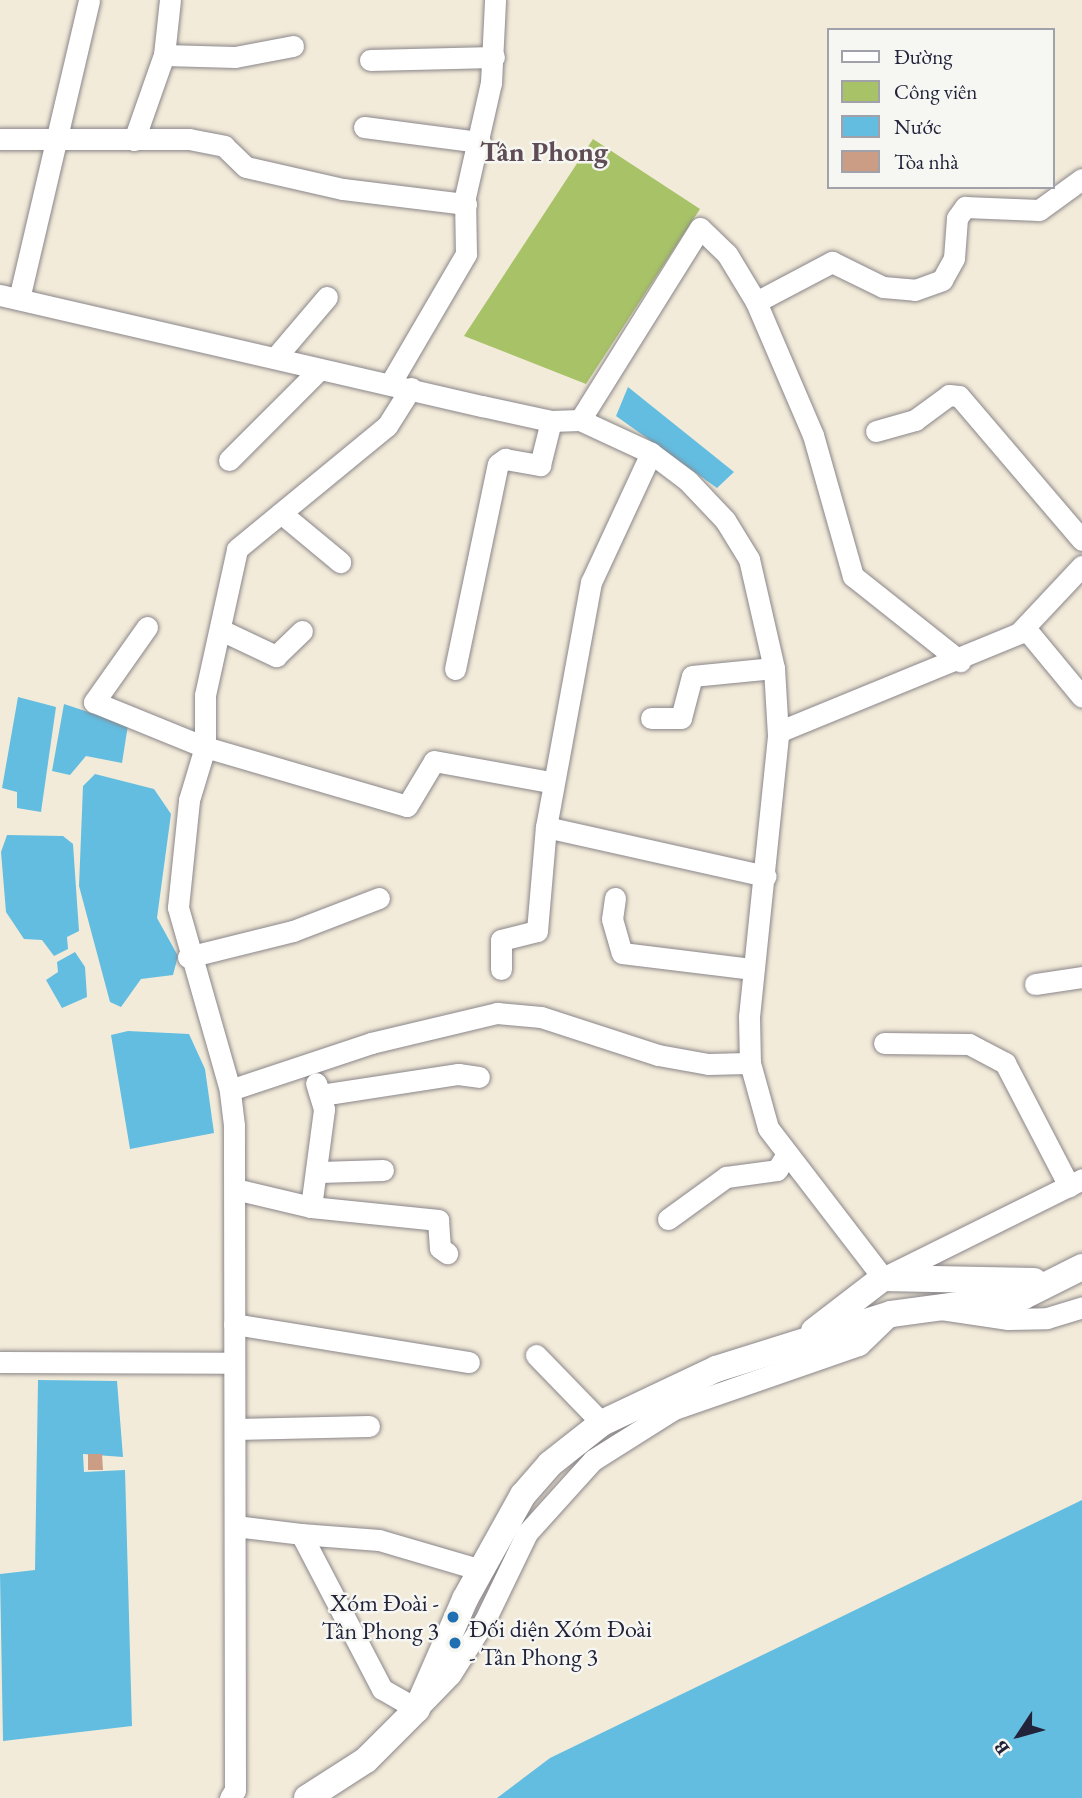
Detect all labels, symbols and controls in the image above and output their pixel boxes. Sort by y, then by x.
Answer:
legend [827,28,1054,189]
text: Đường [894,43,952,70]
text: Công viên [894,78,977,105]
text: Nước [894,113,942,140]
district label: Tân Phong [480,134,608,168]
text: Tòa nhà [894,148,959,175]
place label: Xóm Đoài - Tân Phong 3 [321,1589,439,1645]
marker: Xóm Đoài - Tân Phong 3 [445,1609,461,1625]
place label: Đối diện Xóm Đoài - Tân Phong 3 [469,1615,652,1671]
marker: Đối diện Xóm Đoài - Tân Phong 3 [447,1635,463,1651]
north arrow [984,1700,1054,1770]
text: B [988,1735,1015,1760]

